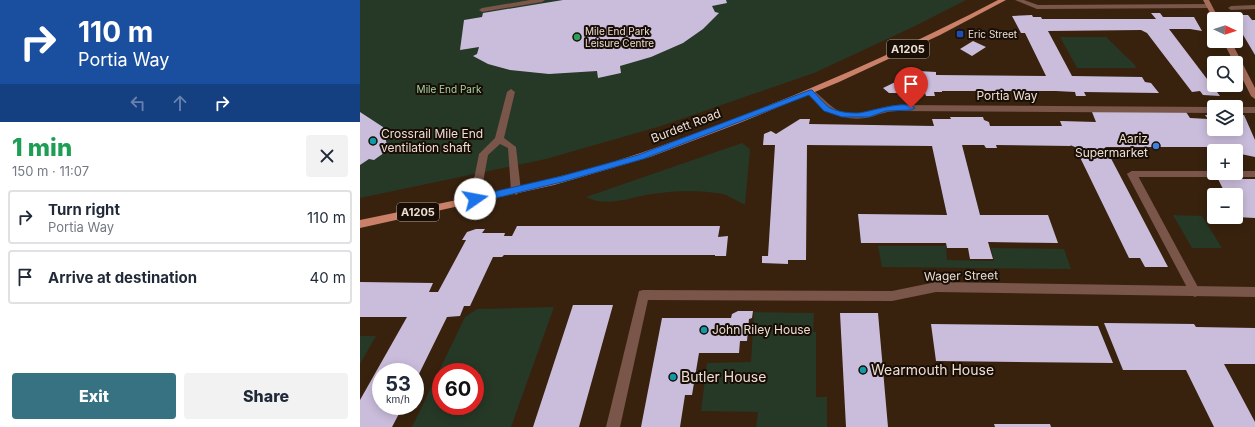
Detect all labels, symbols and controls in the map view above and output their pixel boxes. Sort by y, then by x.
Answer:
north arrow [1207,12,1243,48]
map controls [1207,12,1243,224]
text: 110 m [78,15,153,49]
icon: right [12,16,64,68]
place label: Mile End Park Leisure Centre [585,25,654,49]
place label: Eric Street [968,28,1018,40]
marker: Eric Street [955,29,965,39]
marker: Mile End Park Leisure Centre [572,32,582,42]
road number: A1205 [887,40,929,58]
text: Portia Way [78,49,169,70]
button: search [1207,56,1243,92]
pin [894,67,928,108]
icon: arrive [900,73,922,95]
park label: Mile End Park [417,83,482,95]
street label: Portia Way [977,88,1038,103]
icon: left [127,92,149,114]
icon: ahead [169,92,191,114]
icon: right [211,92,233,114]
button: layers [1207,100,1243,136]
street label: Burdett Road [649,105,723,146]
place label: Crossrail Mile End ventilation shaft [381,126,483,155]
place label: Aariz Supermarket [1075,131,1148,160]
text: 1 min [12,133,72,162]
button: close [306,135,348,177]
marker: Crossrail Mile End ventilation shaft [368,136,378,146]
marker: Aariz Supermarket [1151,141,1161,151]
button: + [1207,144,1243,180]
text: 150 m · 11:07 [12,163,89,179]
position arrow [454,178,496,220]
button: − [1207,188,1243,224]
text: Turn right [48,200,120,219]
road number: A1205 [397,203,439,221]
icon: right [14,206,36,228]
text: 110 m [307,208,346,227]
text: Portia Way [48,219,114,235]
icon: arrive [14,266,36,288]
street label: Wager Street [924,267,998,284]
text: Arrive at destination [48,268,197,287]
text: 40 m [309,268,346,287]
place label: John Riley House [712,322,811,337]
marker: John Riley House [699,325,709,335]
place label: Wearmouth House [871,361,994,378]
speed limit sign: 60 [432,363,484,415]
marker: Wearmouth House [858,365,868,375]
place label: Butler House [681,368,766,385]
text: 53 [385,372,411,396]
marker: Butler House [668,372,678,382]
button: Exit [12,373,176,419]
button: Share [184,373,348,419]
text: km/h [386,393,410,405]

